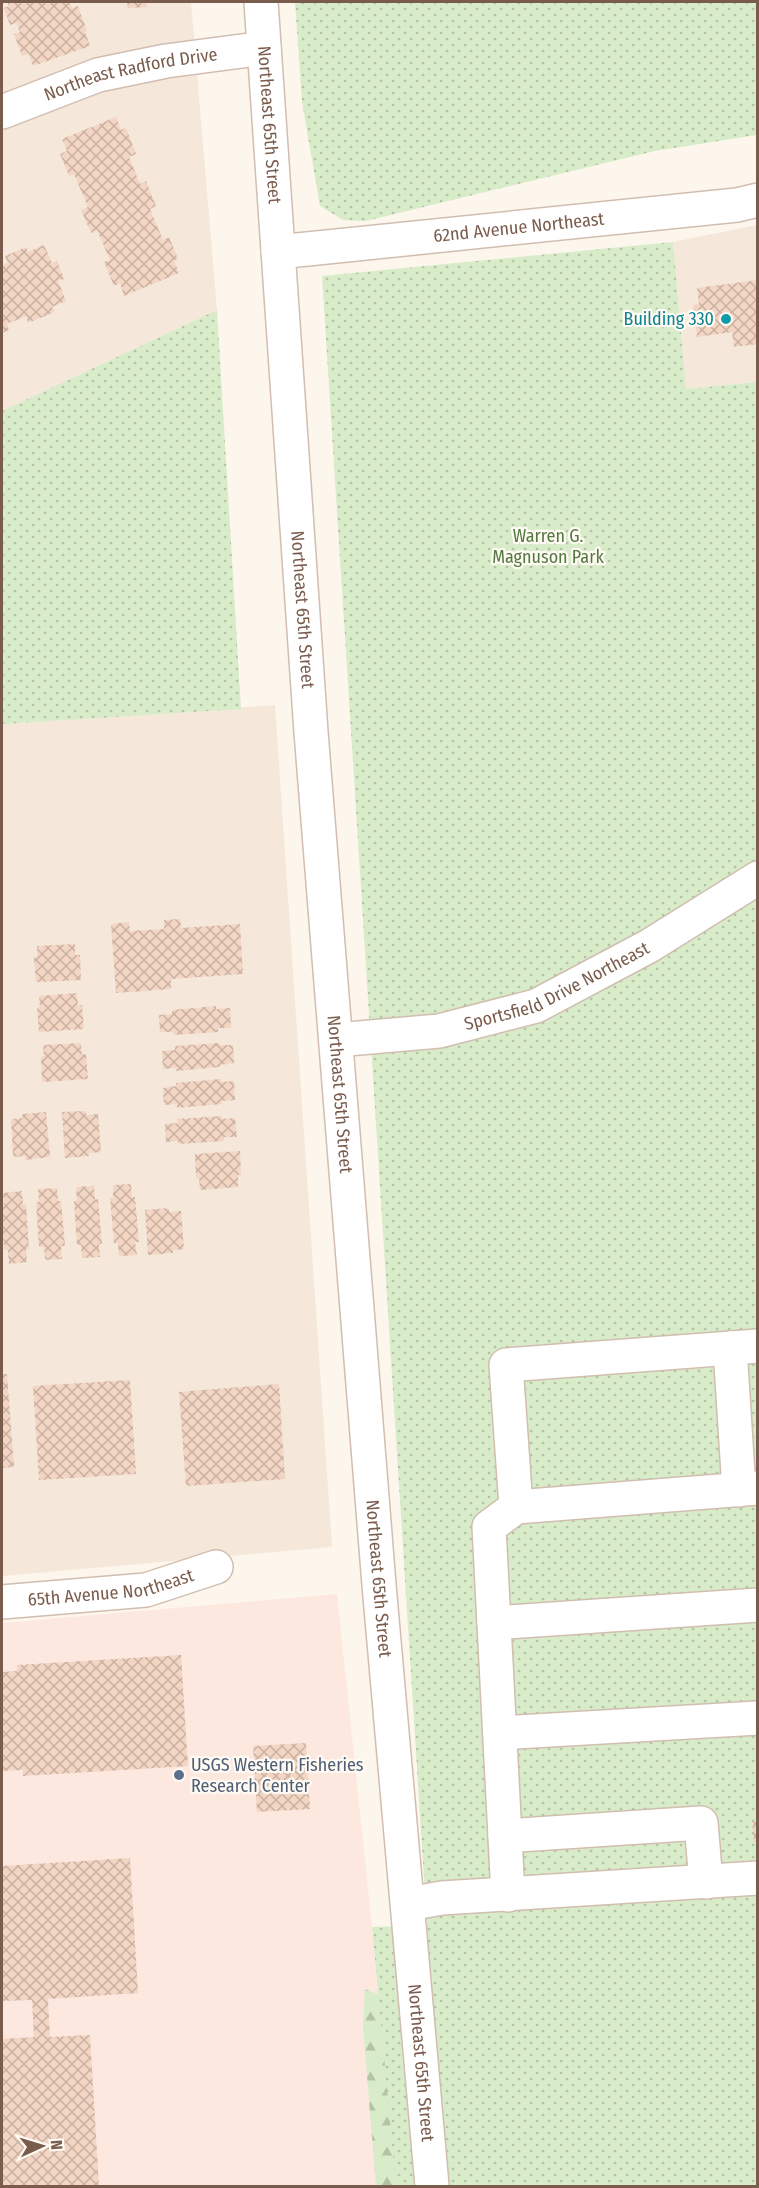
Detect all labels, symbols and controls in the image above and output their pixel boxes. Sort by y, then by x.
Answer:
street label: Northeast Radford Drive [41,43,219,106]
street label: Northeast 65th Street [253,45,286,205]
street label: 62nd Avenue Northeast [432,208,605,247]
place label: Building 330 [624,308,714,330]
marker: Building 330 [719,312,733,326]
park label: Warren G. Magnuson Park [492,525,604,568]
street label: Northeast 65th Street [286,530,319,689]
street label: Sportsfield Drive Northeast [462,937,653,1035]
street label: Northeast 65th Street [323,1014,357,1174]
street label: Northeast 65th Street [361,1499,396,1659]
street label: 65th Avenue Northeast [27,1564,197,1611]
place label: USGS Western Fisheries Research Center [191,1754,364,1797]
marker: USGS Western Fisheries Research Center [172,1768,186,1782]
street label: Northeast 65th Street [403,1983,439,2143]
north arrow [12,2116,72,2176]
text: N [47,2140,66,2150]

